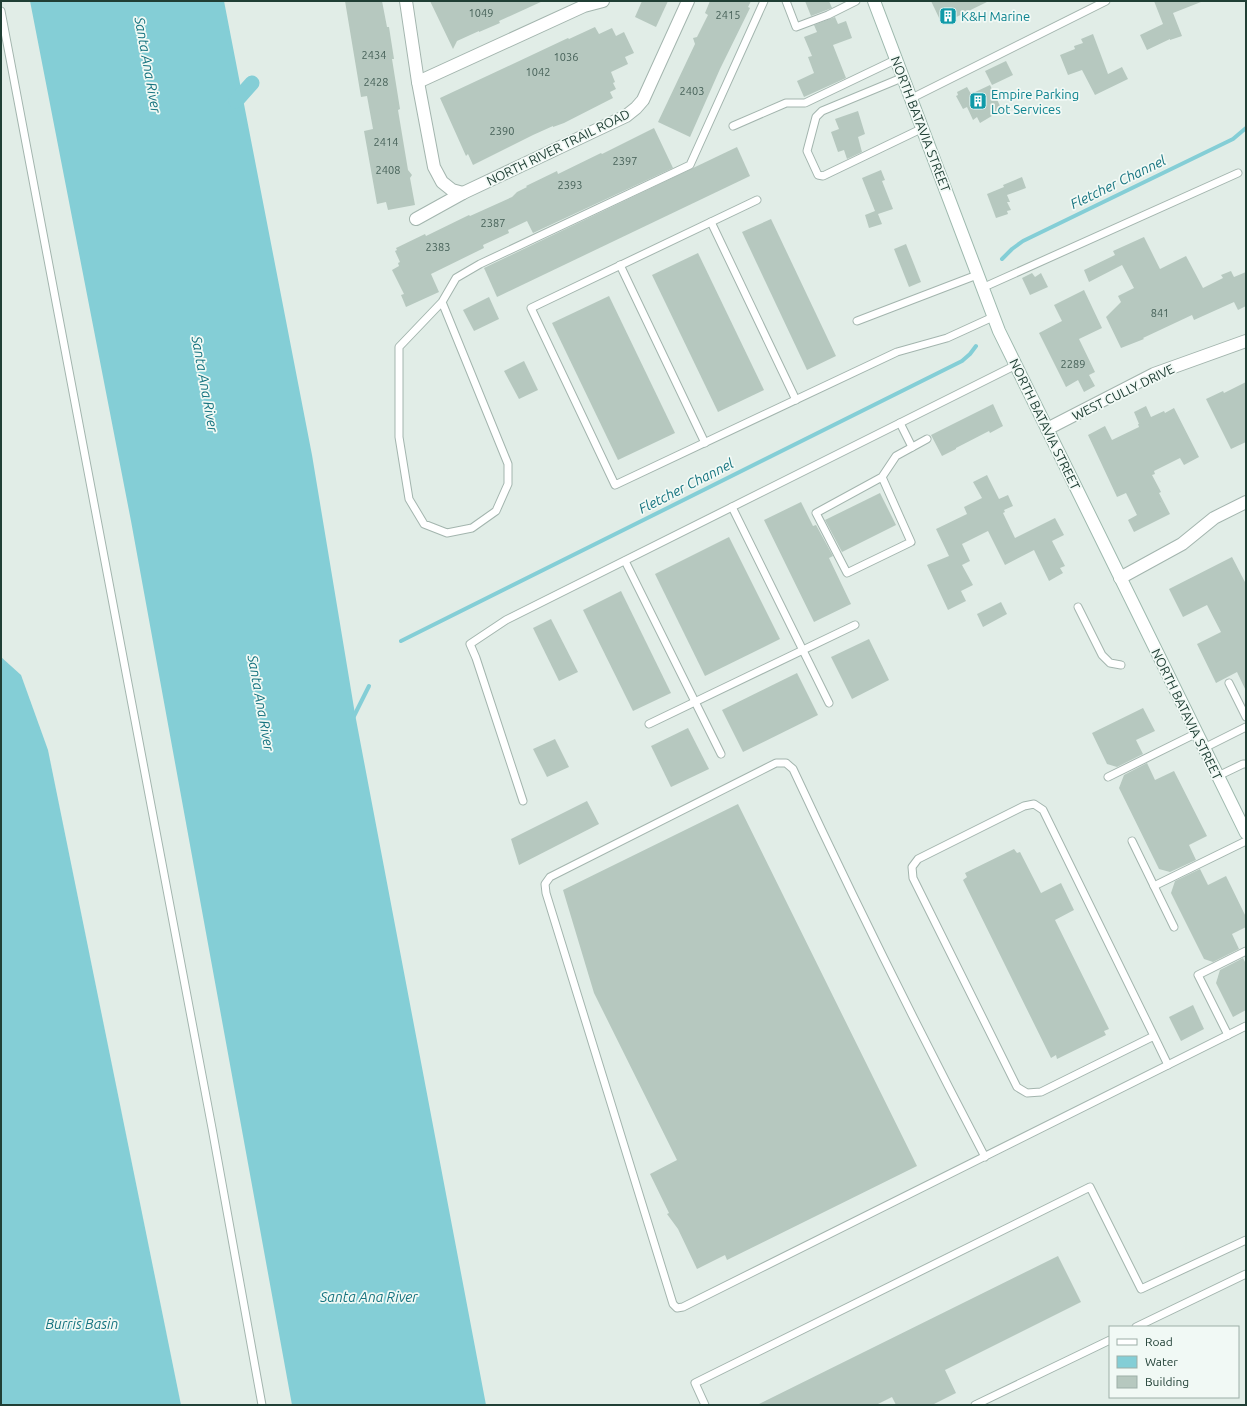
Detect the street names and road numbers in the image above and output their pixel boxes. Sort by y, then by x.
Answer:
street label: NORTH BATAVIA STREET [889,54,953,194]
street label: NORTH RIVER TRAIL ROAD [484,106,632,188]
street label: NORTH BATAVIA STREET [1007,356,1083,492]
street label: WEST CULLY DRIVE [1070,361,1176,423]
street label: NORTH BATAVIA STREET [1149,646,1225,782]

